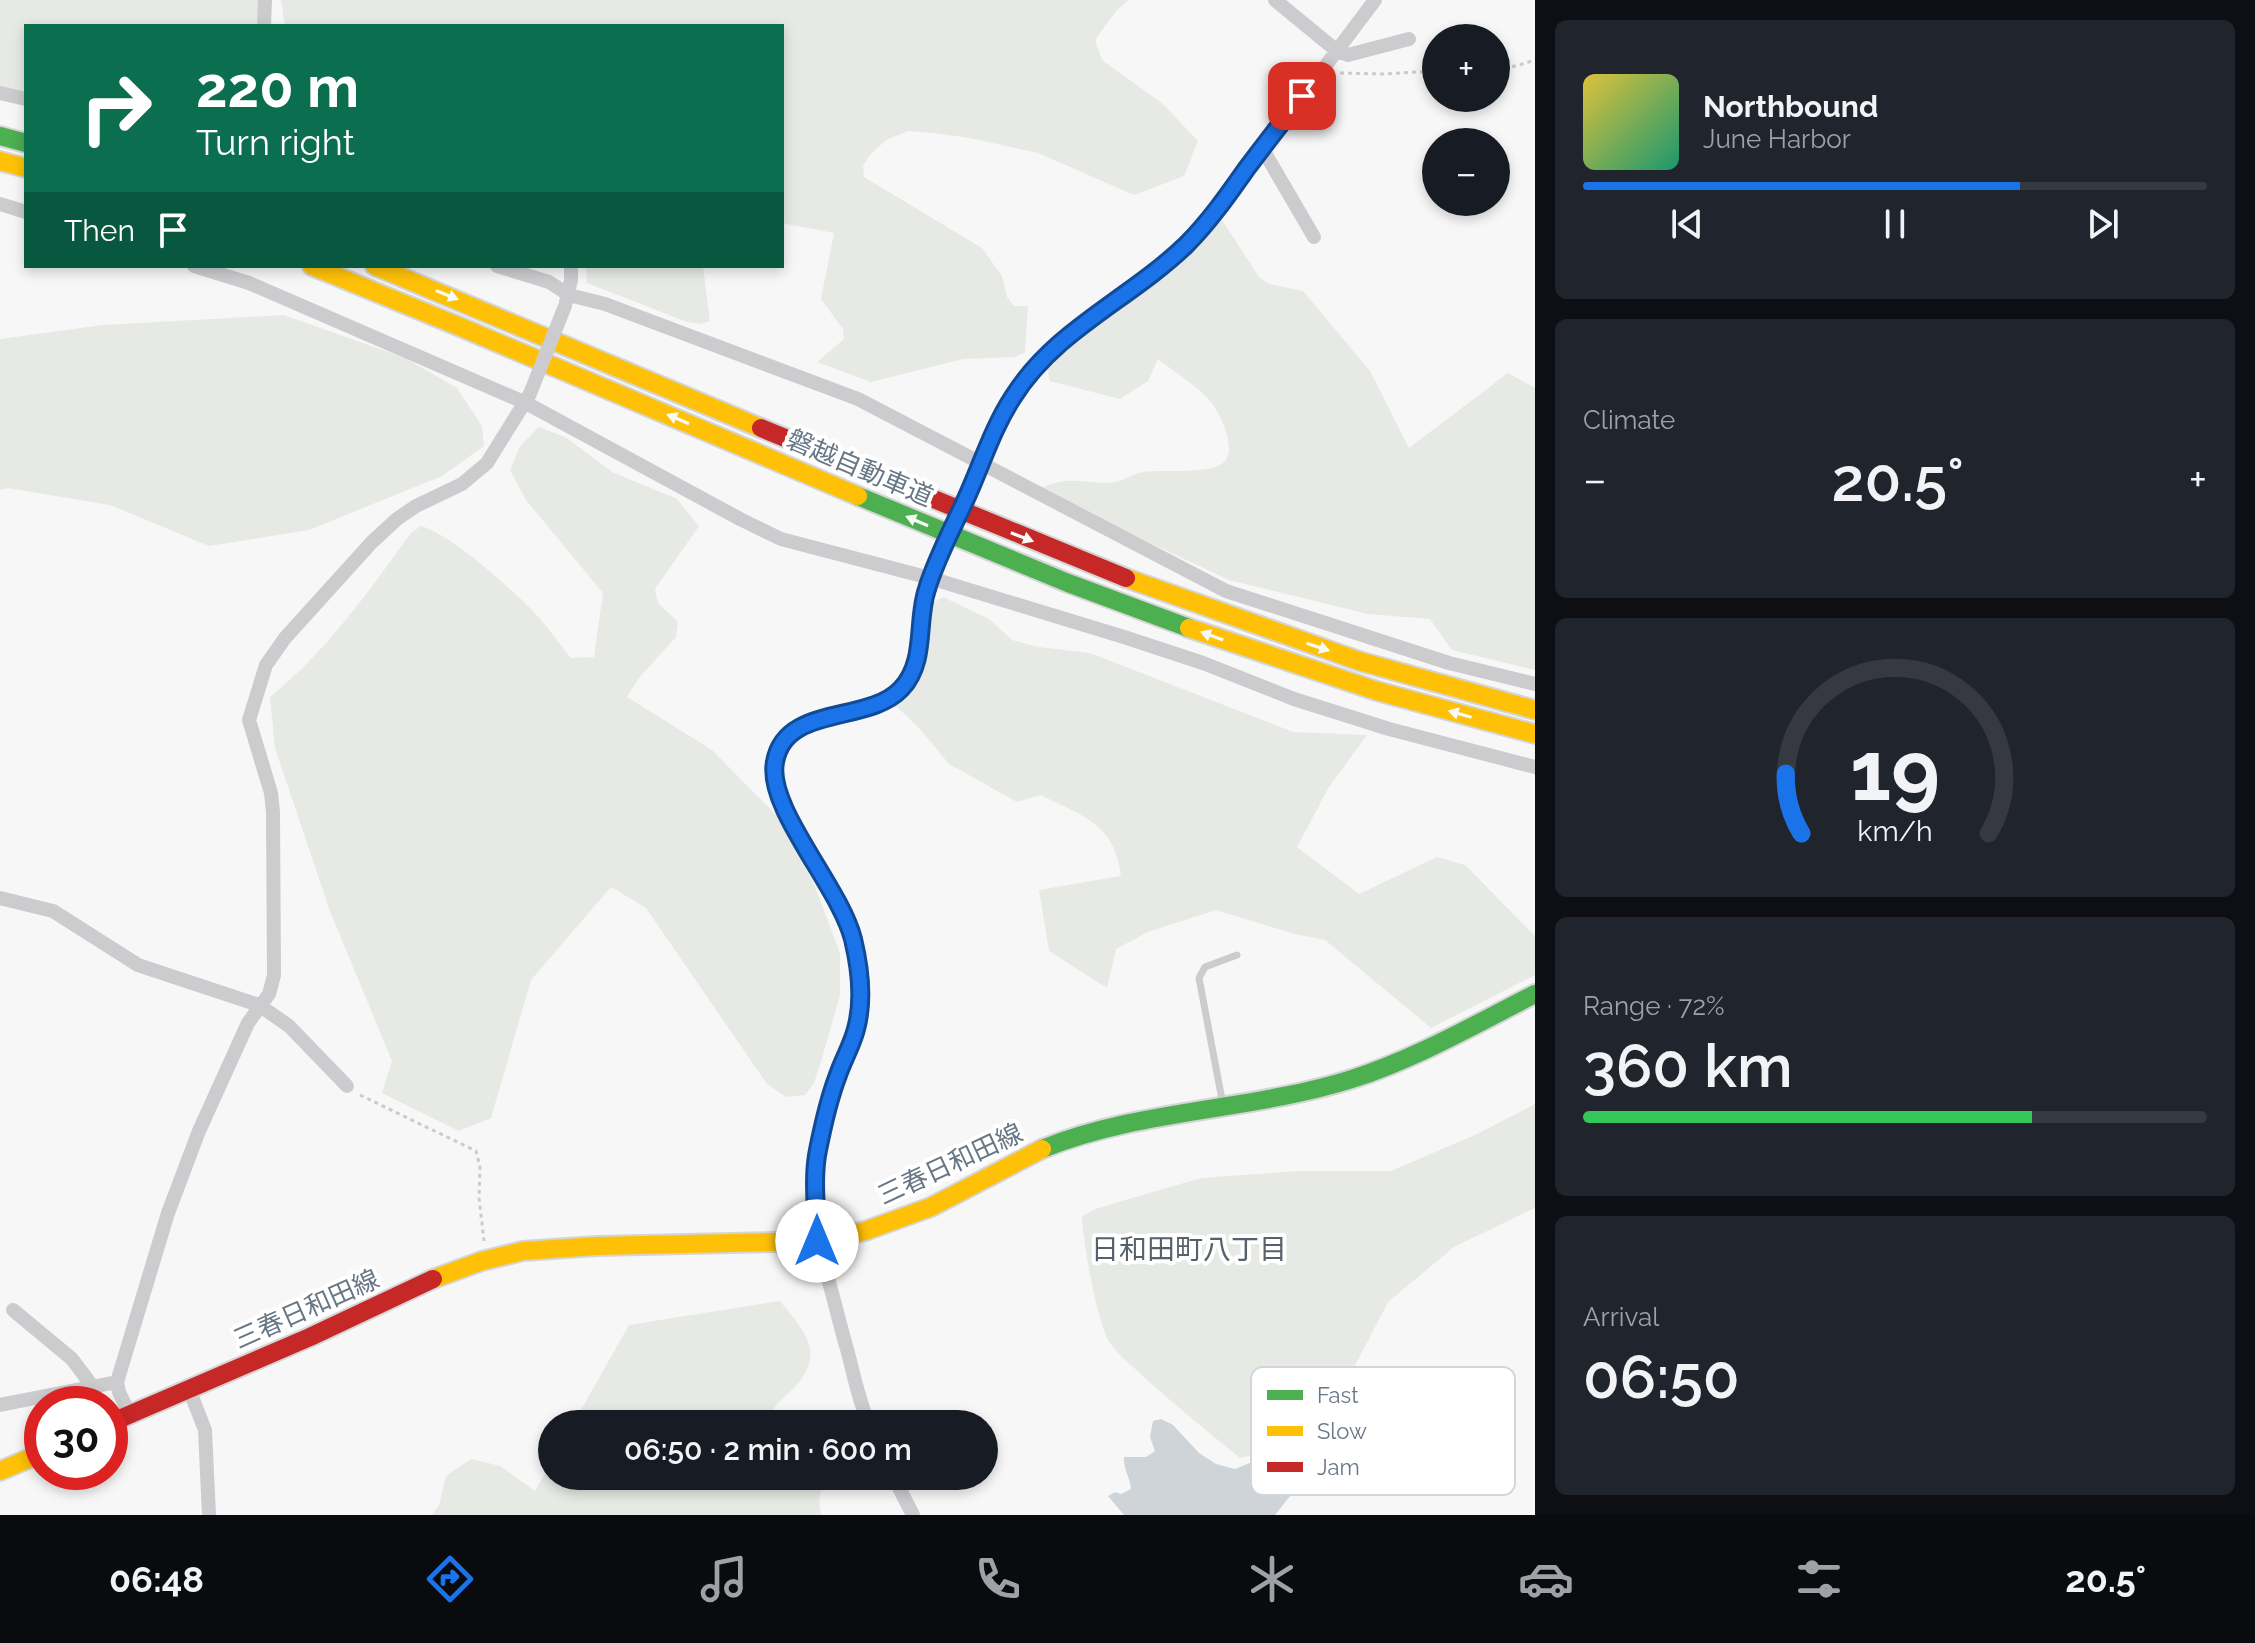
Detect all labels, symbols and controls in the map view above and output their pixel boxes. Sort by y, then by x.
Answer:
map controls [1422,24,1510,216]
button: + [1422,24,1510,112]
text: 220 m [196,54,359,120]
icon: right [64,56,168,160]
pin [1268,62,1336,130]
icon: arrive [1280,74,1324,118]
text: Northbound [1703,89,1878,124]
text: Turn right [196,121,355,163]
text: June Harbor [1703,124,1851,154]
button: − [1422,128,1510,216]
icon: previous [1665,202,1709,246]
icon: pause [1873,202,1917,246]
icon: next [2081,202,2125,246]
icon: arrive [151,208,195,252]
text: Then [64,213,135,248]
one-way arrow [435,289,459,302]
text: Climate [1583,405,1675,435]
one-way arrow [666,412,690,425]
street label: 磐越自動車道 [782,424,938,512]
text: 20.5° [1832,445,1964,515]
text: − [1583,454,1607,505]
text: + [2189,454,2207,505]
one-way arrow [905,514,929,527]
one-way arrow [1010,531,1034,544]
one-way arrow [1199,629,1223,641]
one-way arrow [1307,641,1331,654]
one-way arrow [1447,707,1471,720]
text: 19 [1850,721,1940,818]
text: km/h [1857,814,1933,848]
text: Range · 72% [1583,991,1725,1021]
text: 360 km [1583,1031,1793,1101]
street label: 三春日和田線 [873,1117,1027,1211]
position arrow [775,1199,859,1283]
district label: 日和田町八丁目 [1091,1233,1287,1266]
street label: 三春日和田線 [229,1264,383,1354]
text: Arrival [1583,1302,1659,1332]
text: 06:50 [1583,1342,1740,1412]
legend [1251,1367,1515,1495]
text: Fast [1317,1382,1359,1408]
speed limit sign: 30 [24,1386,128,1490]
text: Slow [1317,1418,1367,1444]
text: 06:50 · 2 min · 600 m [624,1432,912,1467]
text: Jam [1317,1454,1360,1480]
icon: directions [422,1551,478,1607]
icon: music [696,1551,752,1607]
icon: phone [970,1551,1026,1607]
icon: climate [1244,1551,1300,1607]
icon: car [1518,1551,1574,1607]
icon: filters [1791,1551,1847,1607]
text: 06:48 [109,1558,204,1600]
text: 20.5° [2065,1558,2146,1600]

